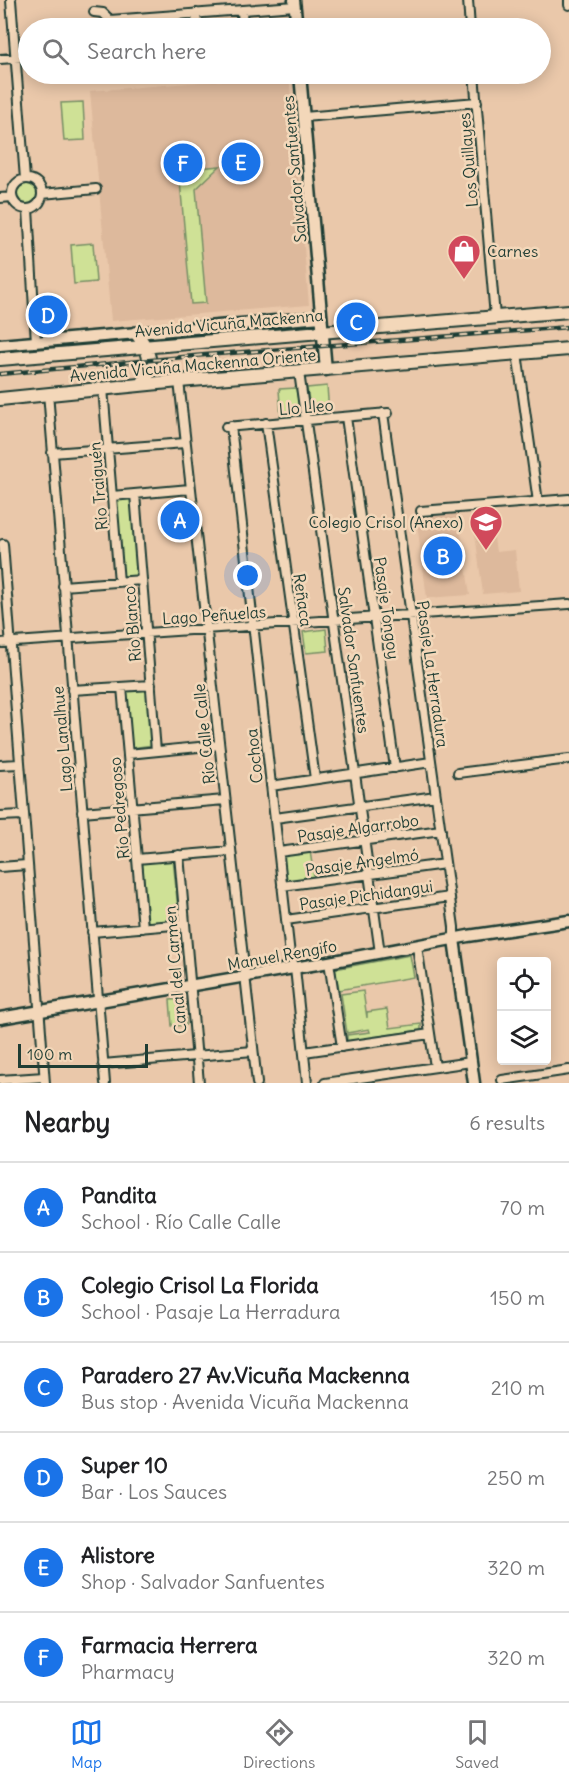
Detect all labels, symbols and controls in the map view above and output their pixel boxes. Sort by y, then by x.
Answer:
search box [18,18,551,84]
icon: search [39,35,72,68]
text: Search here [87,37,206,65]
street label: Salvador Sanfuentes [278,95,310,243]
street label: Los Quillayes [454,112,482,208]
pin: F [164,140,202,186]
pin: E [222,140,260,184]
shop icon: Carnes [446,233,482,280]
place label: Carnes [487,241,538,261]
pin: D [28,292,68,338]
pin: C [336,300,376,344]
street label: Avenida Vicuña Mackenna [134,305,324,341]
street label: Avenida Vicuña Mackenna Oriente [69,344,317,386]
street label: Llo Lleo [278,395,334,419]
street label: Río Traiguén [84,441,112,531]
pin: A [160,498,200,542]
school or university icon: Colegio Crisol (Anexo) [468,504,504,551]
place label: Colegio Crisol (Anexo) [308,512,463,532]
pin: B [424,534,462,578]
street label: Pasaje Tongoy [370,555,404,661]
your location [233,561,262,590]
street label: Reñaca [289,572,317,628]
street label: Río Blanco [119,585,145,663]
street label: Salvador Sanfuentes [334,585,374,735]
street label: Pasaje La Herradura [413,599,453,749]
street label: Lago Peñuelas [161,601,267,629]
street label: Río Calle Calle [189,683,219,785]
street label: Lago Lanalhue [47,685,77,793]
street label: Cochoa [241,728,267,784]
street label: Río Pedregoso [105,756,133,860]
street label: Pasaje Algarrobo [296,810,420,846]
street label: Pasaje Angelmó [304,844,420,880]
street label: Pasaje Pichidangui [298,876,434,914]
street label: Canal del Carmen [159,905,191,1035]
street label: Manuel Rengifo [226,936,338,974]
map controls [497,957,551,1065]
button: locate [497,957,551,1011]
button: layers [497,1011,551,1065]
scale bar [18,1041,148,1068]
text: 100 m [27,1044,72,1064]
text: Nearby [24,1106,110,1139]
text: 6 results [469,1110,545,1135]
text: Pandita [81,1181,157,1209]
text: A [37,1195,50,1220]
text: 70 m [500,1195,545,1220]
text: School · Río Calle Calle [81,1209,281,1234]
text: Colegio Crisol La Florida [81,1271,319,1299]
text: B [37,1285,50,1310]
text: 150 m [490,1285,545,1310]
text: School · Pasaje La Herradura [81,1299,340,1324]
text: Paradero 27 Av.Vicuña Mackenna [81,1361,410,1389]
text: C [37,1375,50,1400]
text: 210 m [491,1375,545,1400]
text: Bus stop · Avenida Vicuña Mackenna [81,1389,409,1414]
text: Super 10 [81,1451,168,1479]
text: D [36,1465,51,1490]
text: 250 m [487,1465,545,1490]
text: Bar · Los Sauces [81,1479,227,1504]
text: Alistore [81,1541,155,1569]
text: E [38,1555,49,1580]
text: 320 m [487,1555,545,1580]
text: Shop · Salvador Sanfuentes [81,1569,325,1594]
text: Farmacia Herrera [81,1631,258,1659]
text: F [38,1645,49,1670]
text: 320 m [487,1645,545,1670]
text: Pharmacy [81,1659,175,1684]
tab: Map [70,1716,103,1772]
tab: Directions [243,1716,315,1772]
tab: Saved [455,1716,499,1772]

